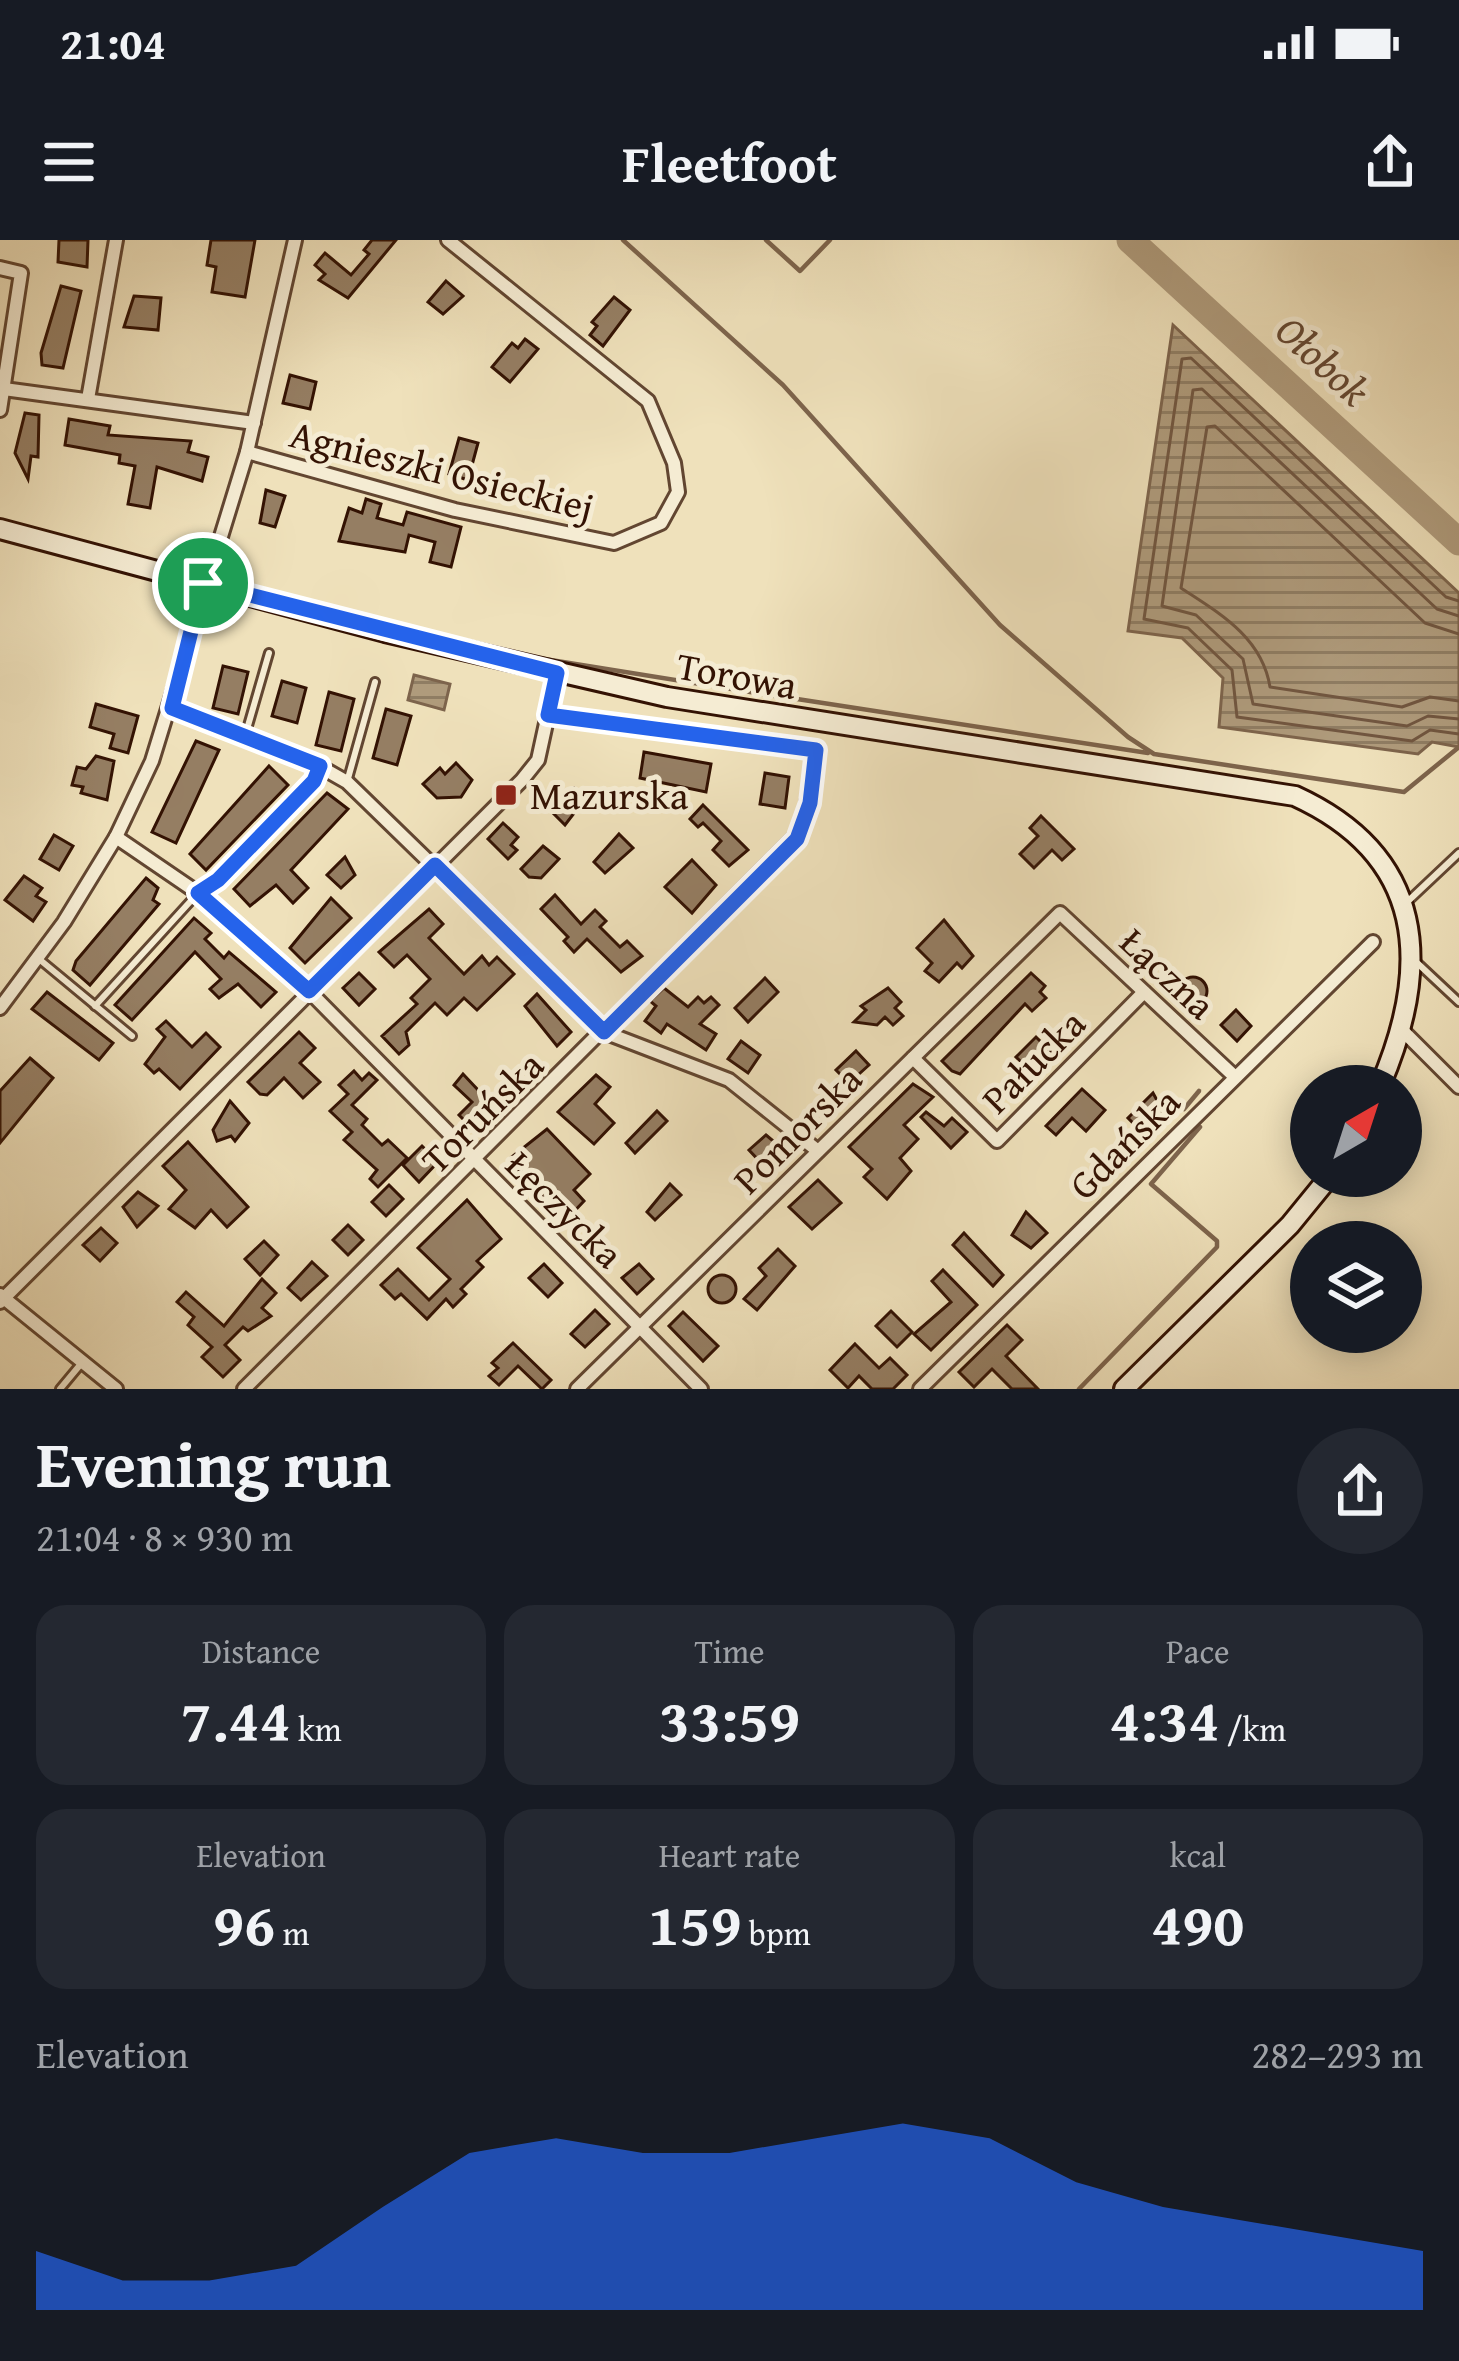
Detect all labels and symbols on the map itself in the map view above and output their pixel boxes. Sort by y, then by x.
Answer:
water label: Ołobok [1262,300,1385,420]
street label: Agnieszki Osieckiej [284,404,600,535]
pin [152,532,254,634]
street label: Torowa [673,636,802,713]
place label: Mazurska [530,766,689,823]
marker: Mazurska [493,782,519,808]
street label: Łączna [1108,914,1229,1032]
street label: Pałucka [968,995,1098,1126]
street label: Toruńska [407,1037,556,1186]
street label: Pomorska [719,1051,875,1206]
north arrow [1290,1065,1422,1197]
street label: Gdańska [1055,1073,1193,1212]
street label: Łęczycka [494,1137,638,1281]

